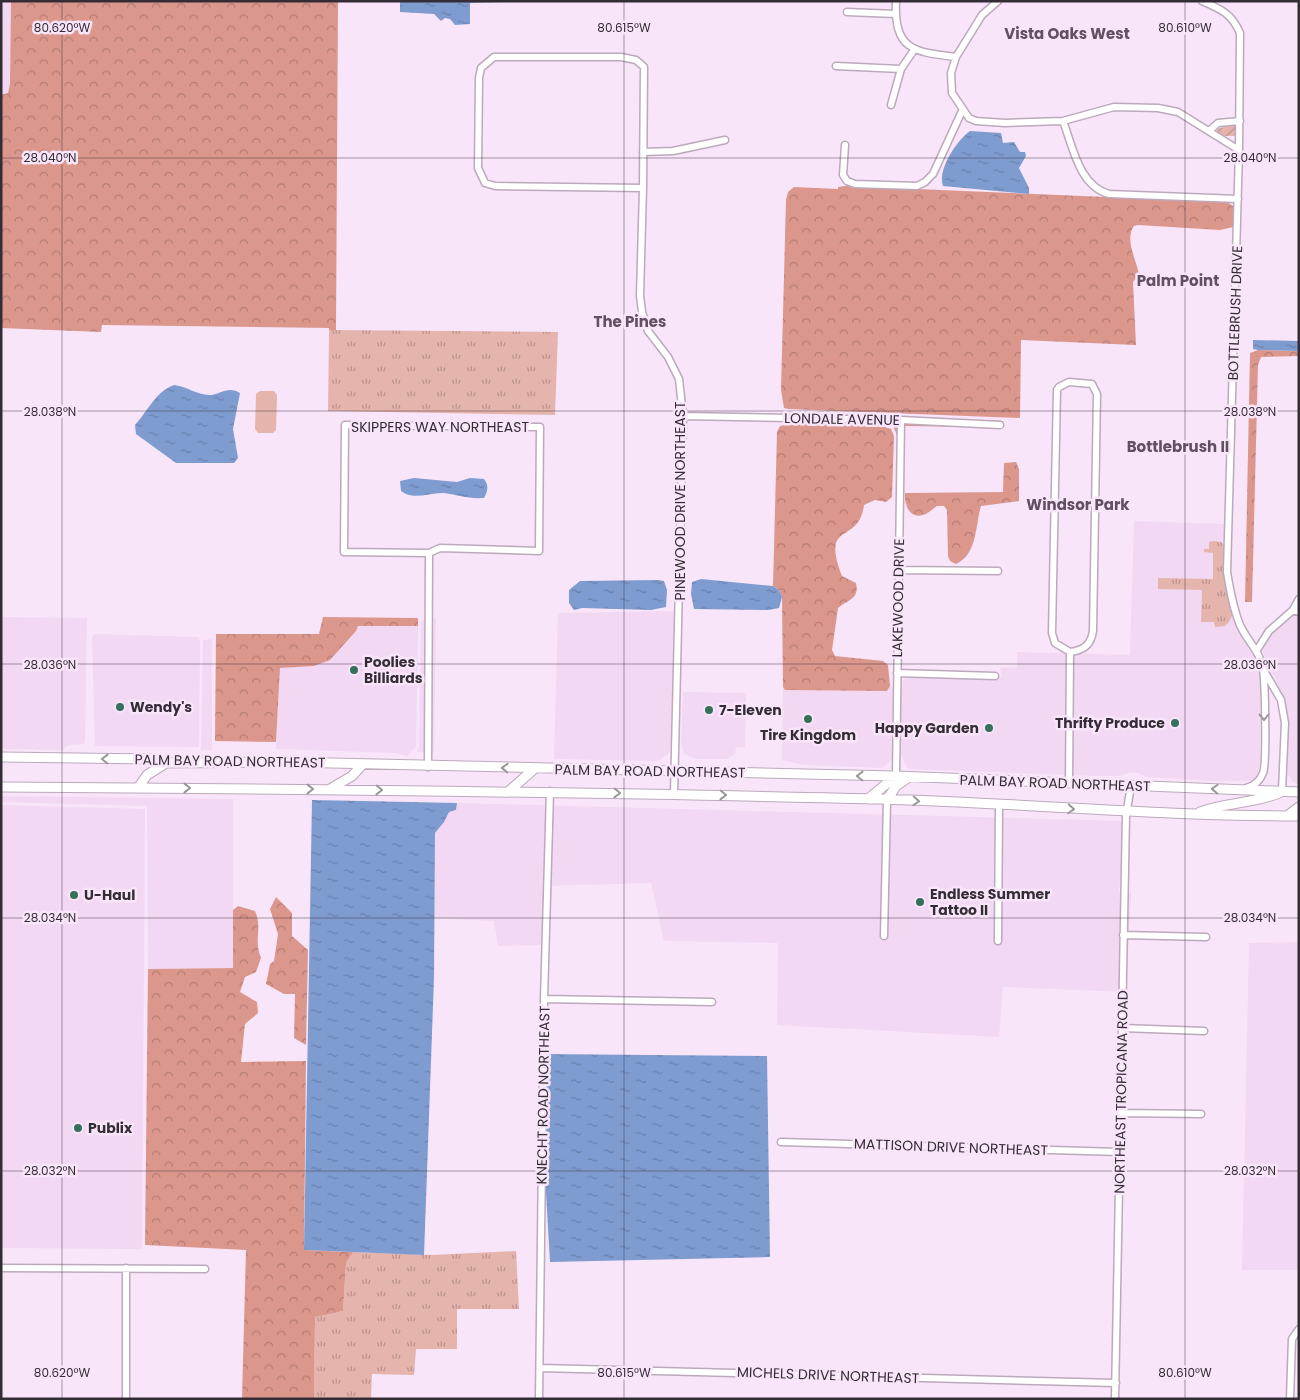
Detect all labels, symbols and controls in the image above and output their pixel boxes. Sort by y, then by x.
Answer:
text: 80.620°W [34,19,90,36]
text: 80.615°W [597,19,651,36]
text: 80.610°W [1158,19,1212,36]
district label: Vista Oaks West [1004,23,1130,44]
text: 28.040°N [24,149,76,166]
text: 28.040°N [1224,149,1276,166]
street label: BOTTLEBRUSH DRIVE [1223,245,1247,381]
district label: Palm Point [1137,270,1219,291]
district label: The Pines [594,311,666,332]
street label: PINEWOOD DRIVE NORTHEAST [670,401,690,601]
text: 28.038°N [24,403,76,420]
text: 28.038°N [1224,403,1276,420]
street label: LONDALE AVENUE [784,408,900,430]
street label: SKIPPERS WAY NORTHEAST [351,417,529,437]
district label: Bottlebrush II [1127,436,1229,457]
district label: Windsor Park [1026,494,1130,515]
street label: LAKEWOOD DRIVE [887,538,909,658]
place label: Poolies Billiards [364,652,423,688]
text: 28.036°N [24,656,76,673]
text: 28.036°N [1224,656,1276,673]
marker: Poolies Billiards [348,664,360,676]
place label: Wendy's [130,697,192,717]
place label: 7-Eleven [719,700,782,720]
marker: Wendy's [114,701,126,713]
marker: 7-Eleven [703,704,715,716]
marker: Tire Kingdom [802,713,814,725]
place label: Thrifty Produce [1055,713,1165,733]
one-way arrow [1259,714,1269,721]
marker: Thrifty Produce [1169,717,1181,729]
place label: Happy Garden [875,718,979,738]
marker: Happy Garden [983,722,995,734]
place label: Tire Kingdom [760,725,856,745]
street label: PALM BAY ROAD NORTHEAST [134,749,326,773]
one-way arrow [101,754,109,764]
street label: PALM BAY ROAD NORTHEAST [554,759,746,783]
one-way arrow [501,763,508,773]
one-way arrow [856,770,864,781]
street label: PALM BAY ROAD NORTHEAST [959,770,1151,796]
one-way arrow [184,783,191,793]
one-way arrow [306,784,314,794]
one-way arrow [1211,784,1218,794]
one-way arrow [376,785,383,795]
one-way arrow [613,787,621,798]
one-way arrow [720,790,727,800]
one-way arrow [913,795,921,806]
one-way arrow [1068,804,1075,814]
place label: Endless Summer Tattoo II [930,884,1050,920]
place label: U-Haul [84,885,135,905]
marker: U-Haul [68,889,80,901]
marker: Endless Summer Tattoo II [914,896,926,908]
text: 28.034°N [24,909,76,926]
text: 28.034°N [1224,909,1276,926]
street label: NORTHEAST TROPICANA ROAD [1109,990,1133,1194]
street label: KNECHT ROAD NORTHEAST [531,1005,555,1185]
place label: Publix [88,1118,133,1138]
marker: Publix [72,1122,84,1134]
street label: MATTISON DRIVE NORTHEAST [854,1134,1049,1160]
text: 28.032°N [24,1162,76,1179]
text: 28.032°N [1224,1162,1276,1179]
street label: MICHELS DRIVE NORTHEAST [736,1362,920,1388]
text: 80.620°W [34,1364,90,1381]
text: 80.615°W [597,1364,651,1381]
text: 80.610°W [1158,1364,1212,1381]

